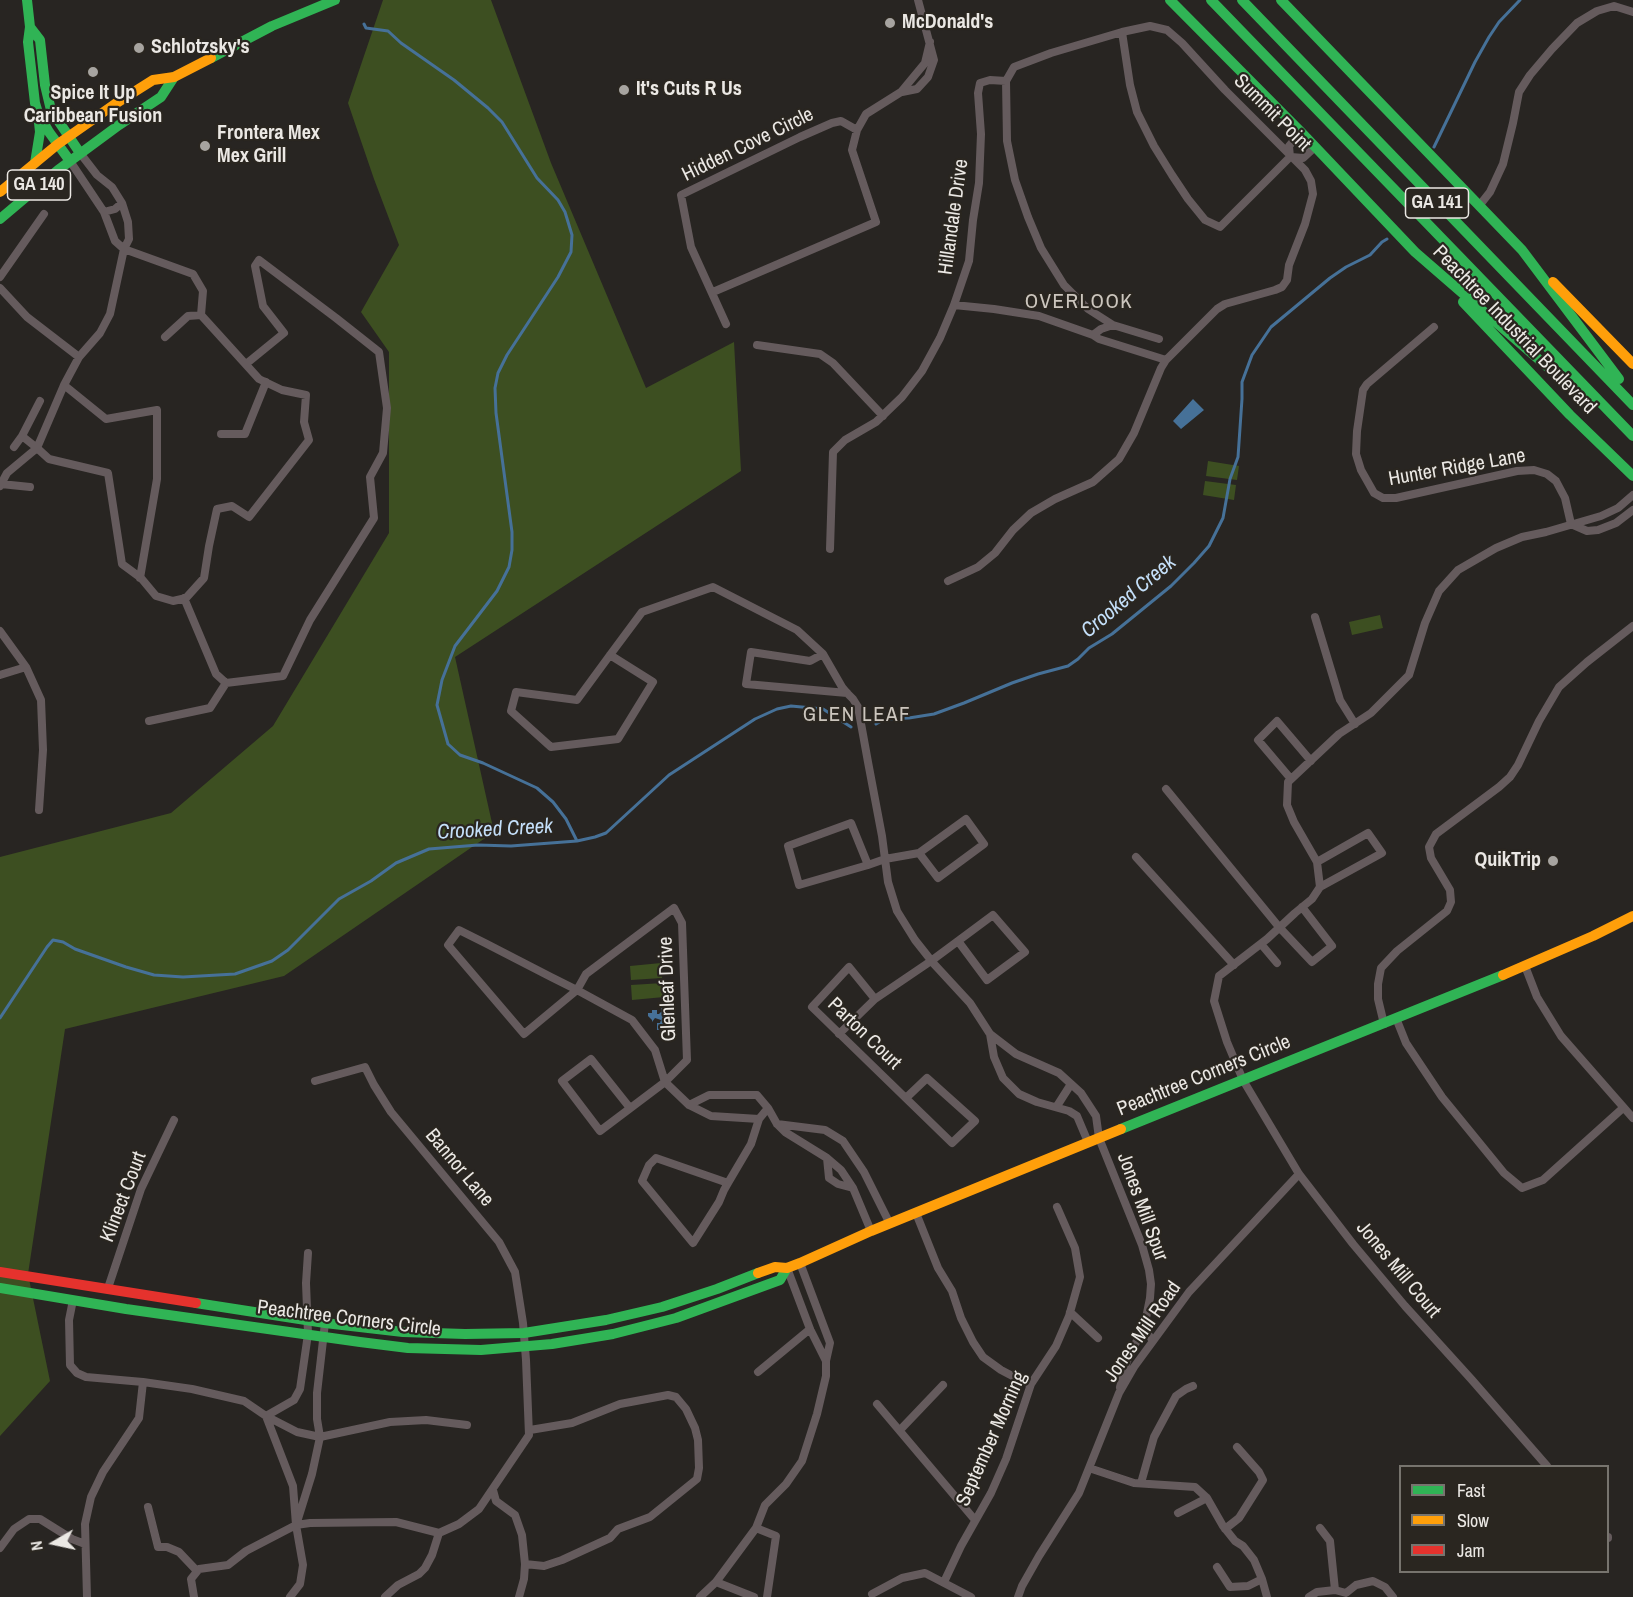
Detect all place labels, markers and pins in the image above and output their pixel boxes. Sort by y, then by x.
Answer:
place label: McDonald's [902,11,993,35]
marker: McDonald's [883,16,897,30]
place label: Schlotzsky's [151,36,250,60]
marker: Schlotzsky's [132,41,146,55]
marker: Spice It Up Caribbean Fusion [86,65,100,79]
place label: It's Cuts R Us [636,78,742,102]
place label: Spice It Up Caribbean Fusion [24,82,162,129]
marker: It's Cuts R Us [617,83,631,97]
place label: Frontera Mex Mex Grill [217,122,320,169]
marker: Frontera Mex Mex Grill [198,139,212,153]
place label: QuikTrip [1474,849,1541,873]
marker: QuikTrip [1546,854,1560,868]

